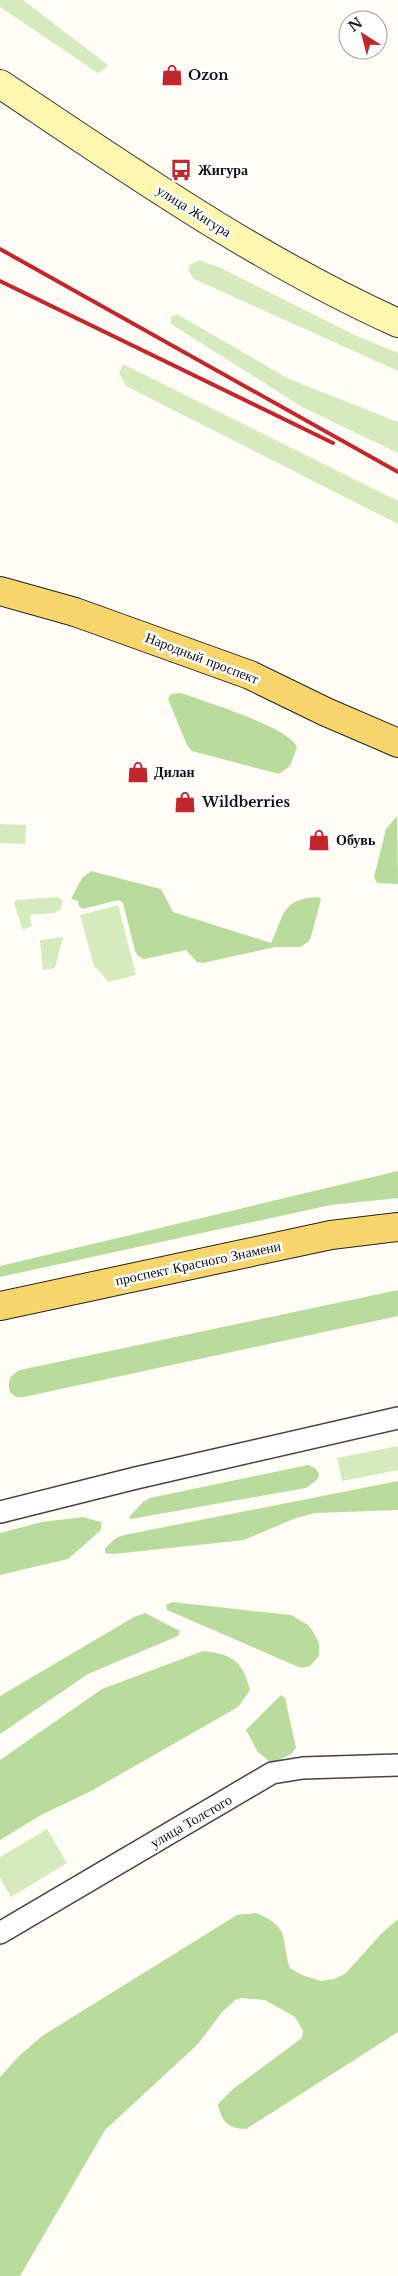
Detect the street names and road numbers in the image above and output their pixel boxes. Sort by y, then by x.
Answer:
street label: улица Жигура [153,181,235,241]
street label: Народный проспект [143,628,261,688]
street label: проспект Красного Знамени [113,1237,283,1289]
street label: улица Толстого [147,1790,235,1852]

